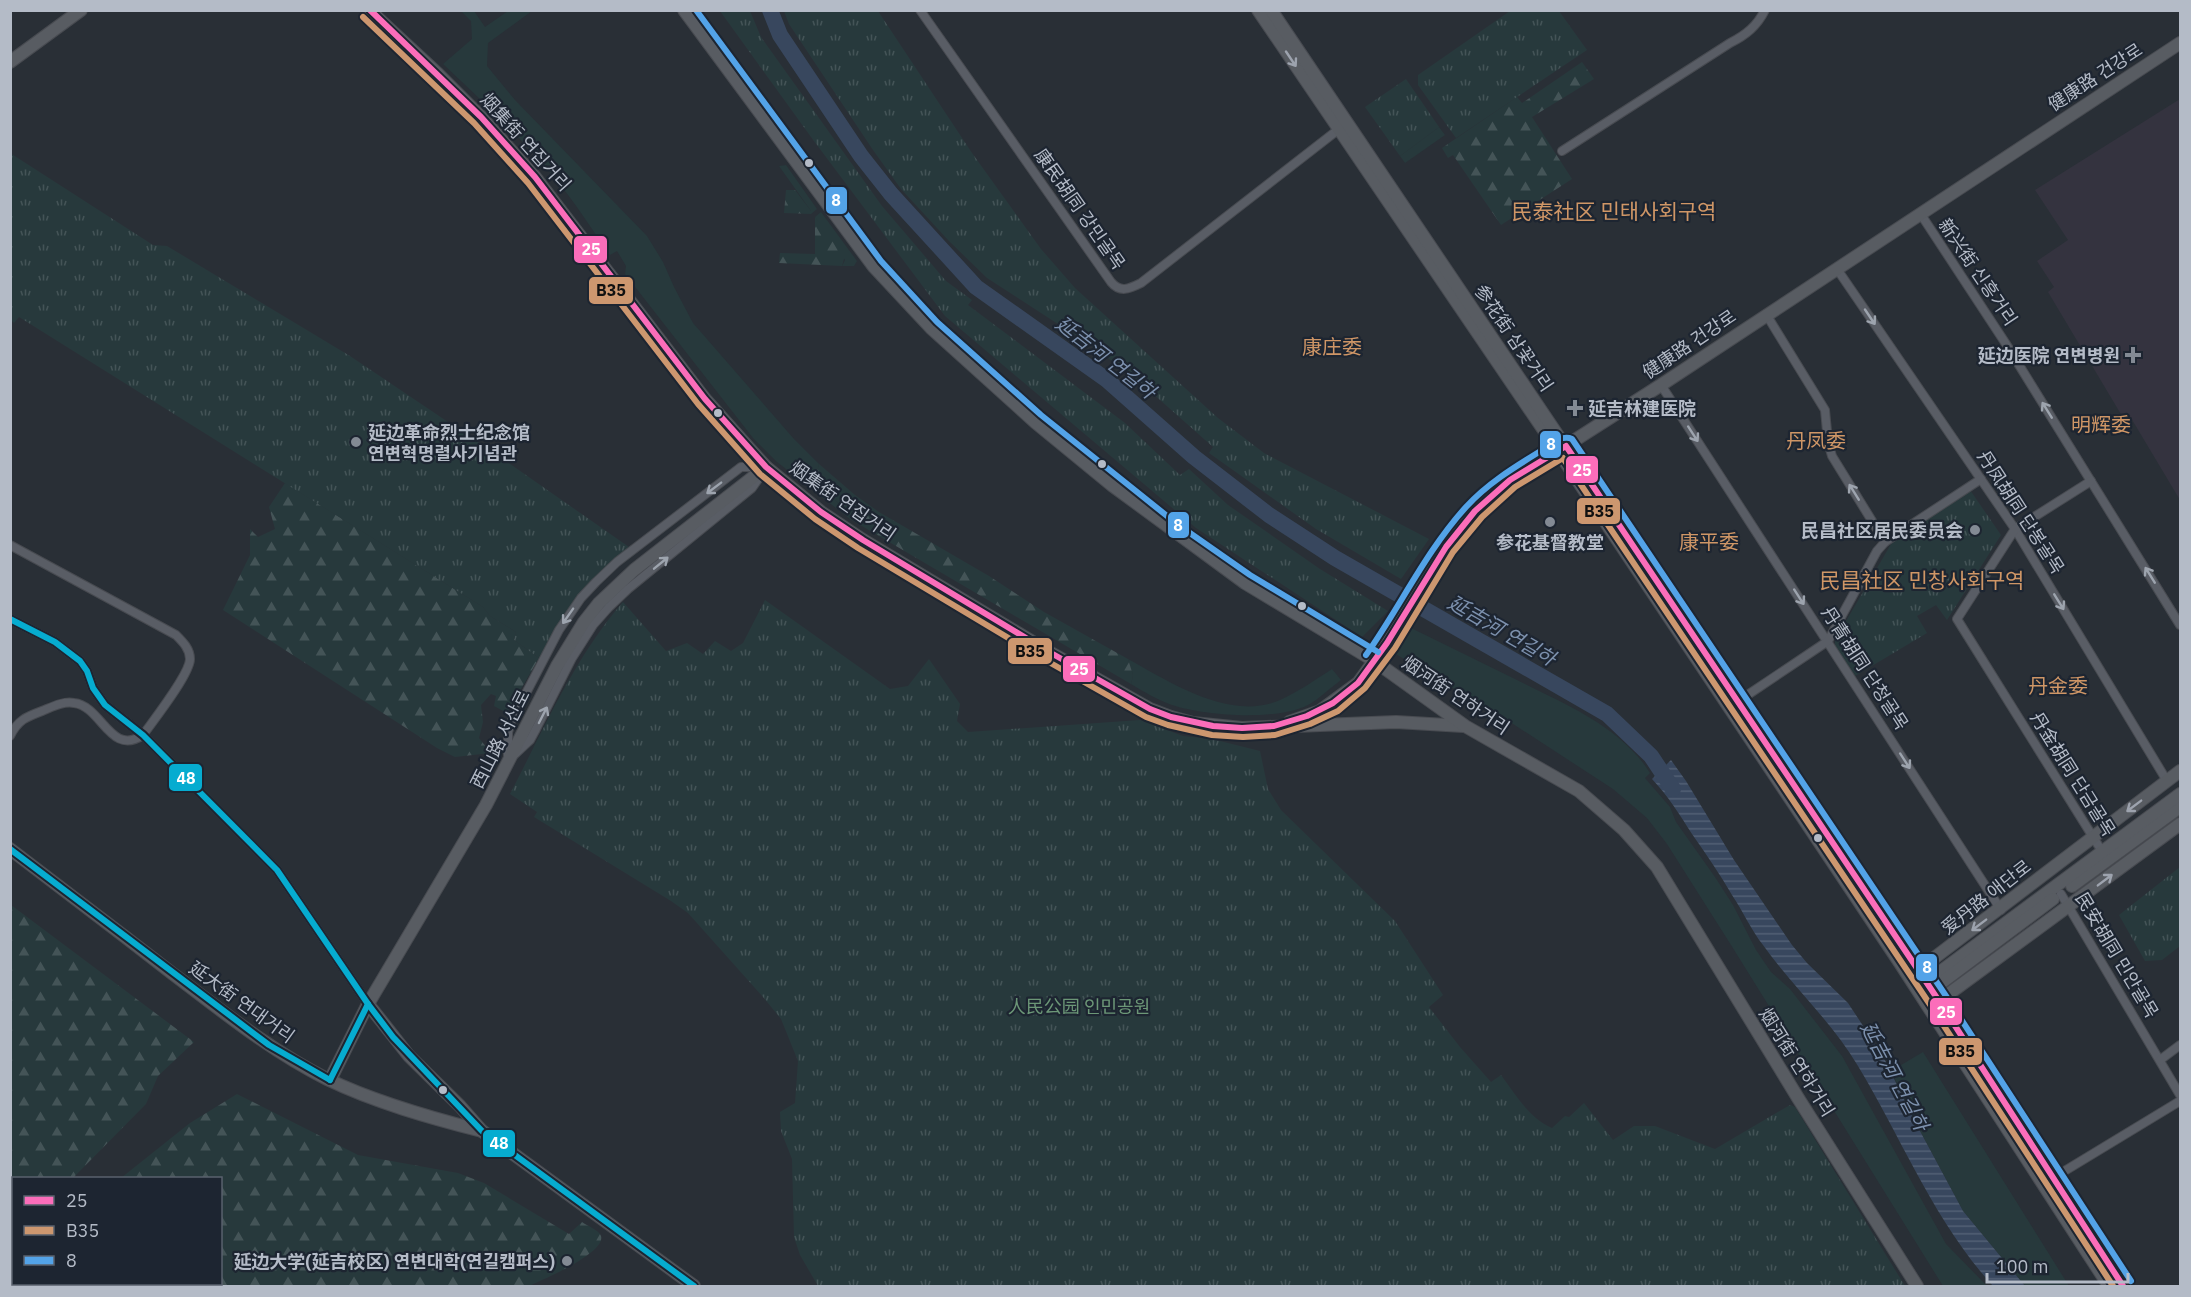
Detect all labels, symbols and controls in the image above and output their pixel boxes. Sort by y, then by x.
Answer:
street label: 健康路 건강로 [2043,38,2147,116]
one-way arrow [1285,50,1297,67]
street label: 烟集街 연집거리 [476,88,576,196]
street label: 康民胡同 강민골목 [1030,144,1130,274]
unlabelled marker [803,157,815,169]
line badge: 8 [825,186,848,215]
text: 8 [831,190,841,210]
district label: 民泰社区 민태사회구역 [1512,197,1716,225]
street label: 新兴街 신흥거리 [1934,214,2022,330]
line badge: 25 [573,235,608,264]
text: 25 [581,239,601,259]
line badge: B35 [588,276,634,305]
text: B35 [596,280,626,300]
street label: 参花街 삼꽃거리 [1470,280,1558,396]
street label: 健康路 건강로 [1638,304,1740,384]
one-way arrow [1864,308,1876,324]
water label: 延吉河 연길하 [1050,309,1164,406]
district label: 康庄委 [1302,333,1362,360]
place label: 延边医院 연변병원 [1978,344,2120,367]
marker: 延边医院 연변병원 [2124,346,2142,364]
place label: 延吉林建医院 [1588,397,1696,420]
marker: 延吉林建医院 [1566,399,1584,417]
one-way arrow [2040,401,2053,418]
unlabelled marker [712,407,724,419]
district label: 明辉委 [2071,411,2131,438]
place label: 延边革命烈士纪念馆 연변혁명렬사기념관 [368,421,530,465]
one-way arrow [1687,425,1699,442]
district label: 丹凤委 [1786,427,1846,454]
line badge: 8 [1539,430,1562,459]
text: 8 [1546,434,1556,454]
marker: 延边革命烈士纪念馆 연변혁명렬사기념관 [349,435,363,449]
street label: 丹凤胡同 단봉골목 [1973,446,2069,578]
line badge: 25 [1565,455,1599,484]
street label: 烟集街 연집거리 [785,456,901,546]
unlabelled marker [1096,458,1108,470]
text: 25 [1572,460,1592,480]
one-way arrow [706,481,722,494]
one-way arrow [1847,484,1860,501]
line badge: B35 [1576,497,1621,525]
text: B35 [1584,501,1614,521]
line badge: 8 [1167,511,1190,539]
text: 8 [1173,515,1183,535]
marker: 参花基督教堂 [1543,515,1557,529]
place label: 民昌社区居民委员会 [1801,519,1963,542]
marker: 民昌社区居民委员会 [1968,523,1982,537]
district label: 康平委 [1679,528,1739,555]
place label: 参花基督教堂 [1496,531,1604,554]
one-way arrow [652,557,668,570]
district label: 民昌社区 민창사회구역 [1820,566,2024,594]
one-way arrow [2143,567,2155,584]
water label: 延吉河 연길하 [1443,588,1563,673]
one-way arrow [1793,588,1805,605]
one-way arrow [2054,593,2066,610]
unlabelled marker [1296,600,1308,612]
street label: 丹青胡同 단청골목 [1817,602,1913,734]
one-way arrow [562,607,574,623]
line badge: B35 [1007,637,1053,665]
text: B35 [1015,641,1045,661]
street label: 烟河街 연하거리 [1398,651,1514,739]
line badge: 25 [1062,655,1096,683]
text: 25 [1069,659,1089,679]
district label: 丹金委 [2028,672,2088,699]
street label: 西山路 서산로 [465,686,535,792]
one-way arrow [537,707,549,724]
street label: 丹金胡同 단금골목 [2025,707,2121,841]
one-way arrow [1899,752,1911,769]
line badge: 48 [168,763,203,792]
text: 48 [176,768,196,788]
one-way arrow [2126,800,2142,812]
unlabelled marker [1812,832,1824,844]
street label: 爱丹路 애단로 [1936,855,2036,939]
one-way arrow [2097,874,2113,887]
street label: 民安胡同 민안골목 [2070,888,2164,1022]
one-way arrow [1972,919,1988,932]
line badge: 8 [1915,953,1938,982]
street label: 延大街 연대거리 [185,956,299,1048]
text: 8 [1922,957,1932,977]
park label: 人民公园 인민공원 [1008,995,1150,1018]
line badge: 25 [1929,997,1963,1026]
text: 25 [1936,1002,1956,1022]
street label: 烟河街 연하거리 [1754,1003,1840,1121]
water label: 延吉河 연길하 [1855,1017,1936,1138]
line badge: B35 [1938,1037,1983,1066]
text: B35 [1945,1041,1975,1061]
unlabelled marker [437,1084,449,1096]
line badge: 48 [482,1129,516,1158]
text: 48 [489,1133,509,1153]
legend [12,1177,222,1285]
text: 25 [66,1189,88,1212]
text: B35 [66,1219,99,1242]
scale bar [1987,1246,2128,1284]
text: 8 [66,1249,77,1272]
place label: 延边大学(延吉校区) 연변대학(연길캠퍼스) [233,1250,555,1273]
marker: 延边大学(延吉校区) 연변대학(연길캠퍼스) [560,1254,574,1268]
text: 100 m [1996,1255,2048,1278]

